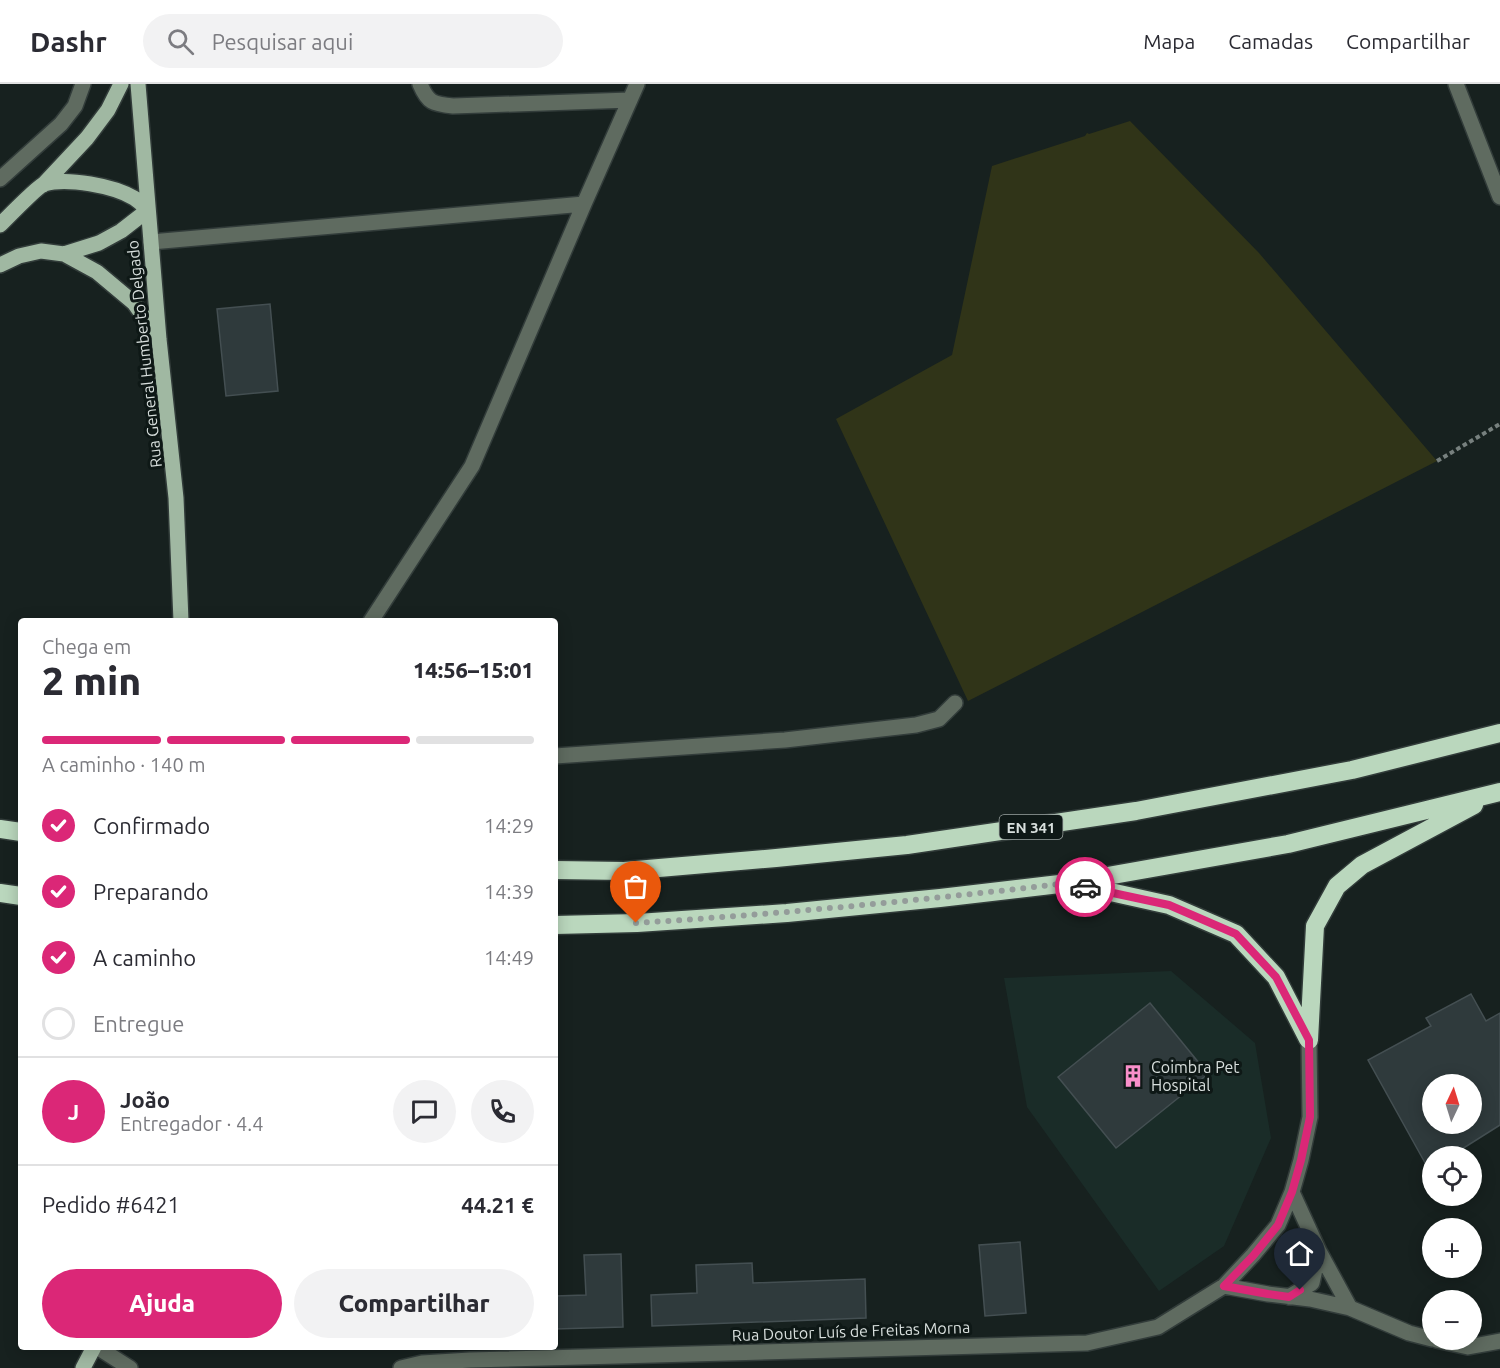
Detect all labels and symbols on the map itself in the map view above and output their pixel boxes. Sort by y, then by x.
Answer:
street label: Rua General Humberto Delgado [123,239,165,469]
road number: EN 341 [1000,815,1062,839]
courier [1055,857,1115,917]
pin [610,861,661,923]
place label: Coimbra Pet Hospital [1151,1058,1240,1094]
building icon: Coimbra Pet Hospital [1120,1063,1146,1089]
north arrow [1422,1074,1482,1134]
pin [1274,1228,1325,1290]
street label: Rua Doutor Luís de Freitas Morna [732,1318,970,1344]

